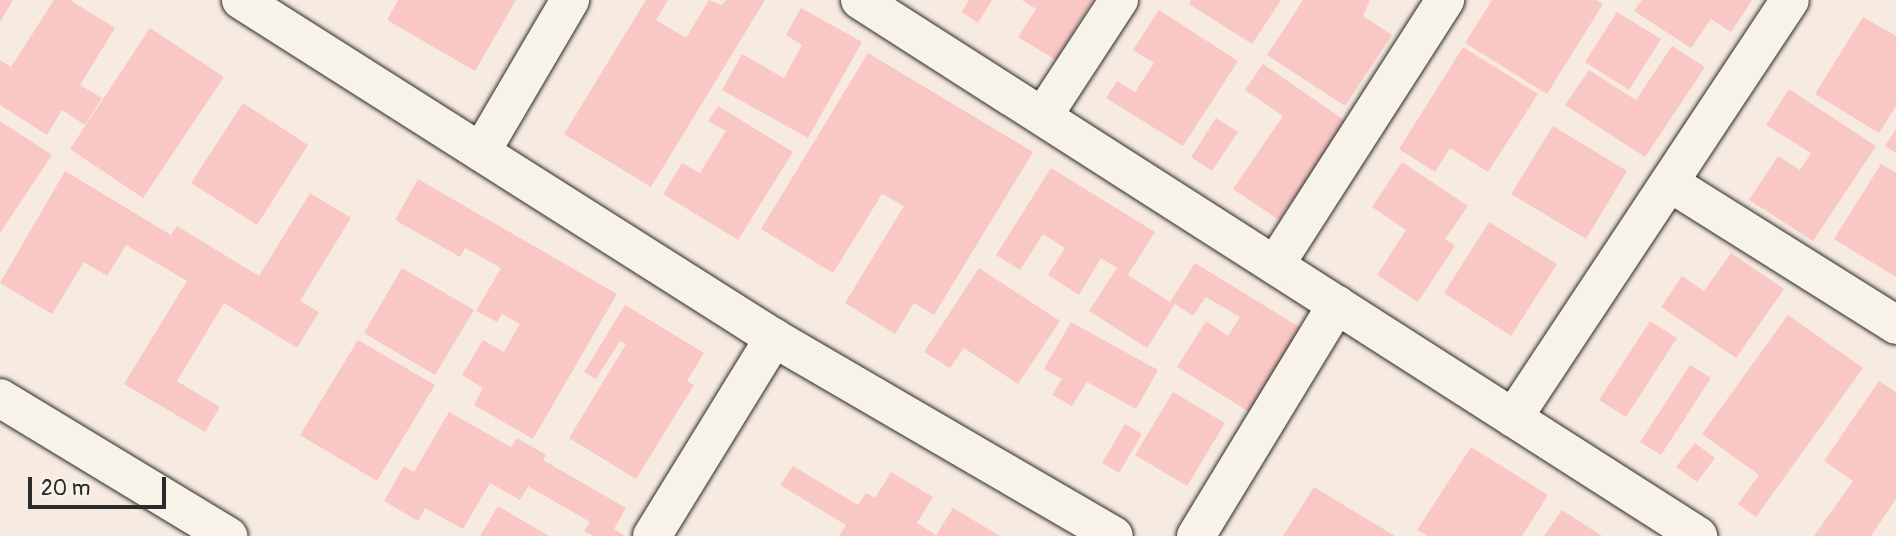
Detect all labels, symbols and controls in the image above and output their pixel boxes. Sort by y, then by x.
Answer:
scale bar [32,462,170,506]
text: 20 m [41,475,90,502]

